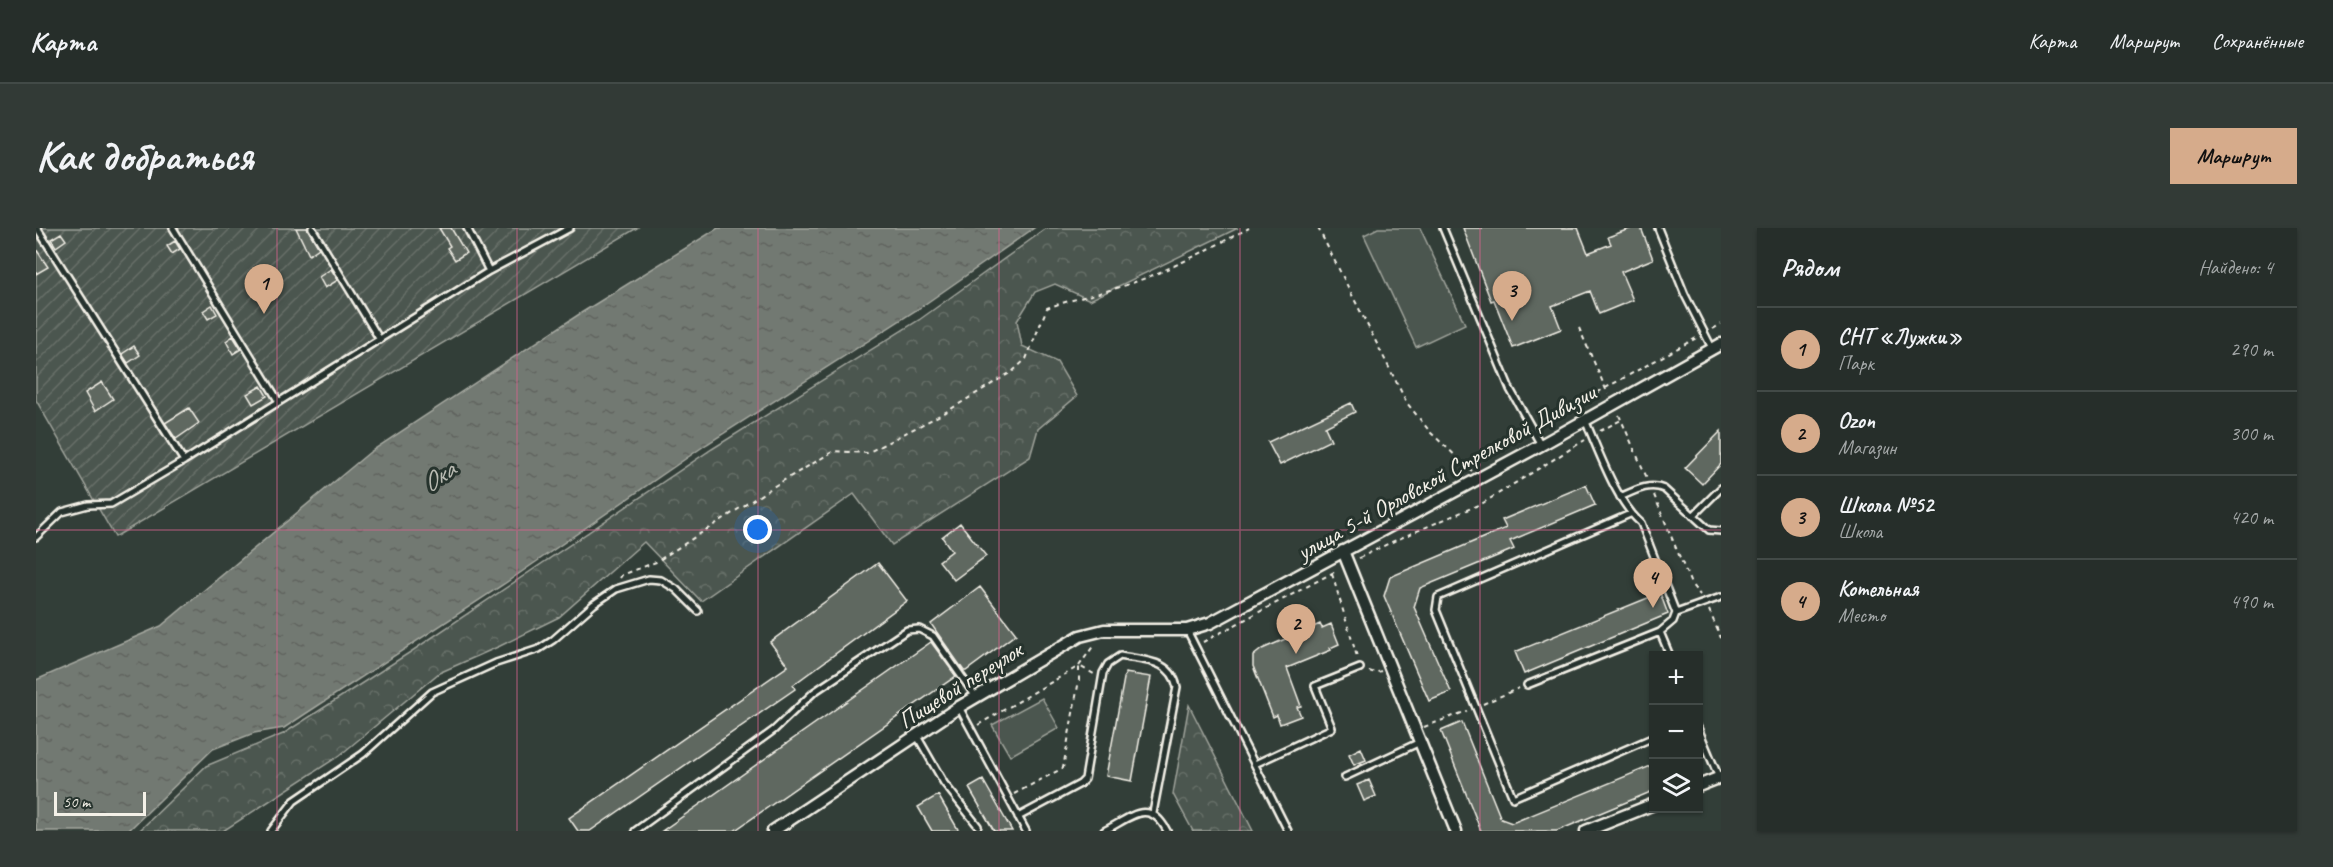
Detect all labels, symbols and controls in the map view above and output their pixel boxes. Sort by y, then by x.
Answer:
text: Карта [30,24,97,59]
text: Карта [2028,28,2077,54]
text: Маршрут [2110,28,2179,54]
text: Сохранённые [2212,28,2303,54]
button: Маршрут [2170,128,2297,184]
text: Как добраться [36,130,253,183]
text: Рядом [1781,251,1839,284]
text: Найдено: 4 [2198,255,2273,280]
pin: 1 [244,264,284,314]
pin: 3 [1492,272,1532,321]
text: СНТ «Лужки» [1838,323,1962,351]
text: 1 [1796,337,1805,362]
text: 290 m [2230,337,2273,362]
text: Парк [1838,351,1874,376]
street label: улица 5-й Орловской Стрелковой Дивизии [1290,376,1602,568]
text: Ozon [1838,407,1875,435]
text: 2 [1796,421,1805,446]
text: 300 m [2230,421,2273,446]
text: Магазин [1838,435,1896,460]
water label: Ока [415,452,464,500]
text: Школа №52 [1838,491,1933,519]
text: 3 [1796,505,1805,530]
text: 420 m [2230,505,2273,530]
your location [743,515,772,544]
text: Школа [1838,519,1882,544]
pin: 4 [1634,558,1672,608]
text: Котельная [1838,575,1919,603]
text: 4 [1796,589,1805,614]
text: 490 m [2230,589,2273,614]
text: Место [1838,603,1885,628]
pin: 2 [1276,604,1316,654]
street label: Пищевой переулок [892,634,1030,735]
map controls [1649,651,1703,813]
button: + [1649,651,1703,705]
button: − [1649,705,1703,759]
button: layers [1649,759,1703,813]
scale bar [54,789,146,816]
text: 50 m [63,792,90,812]

